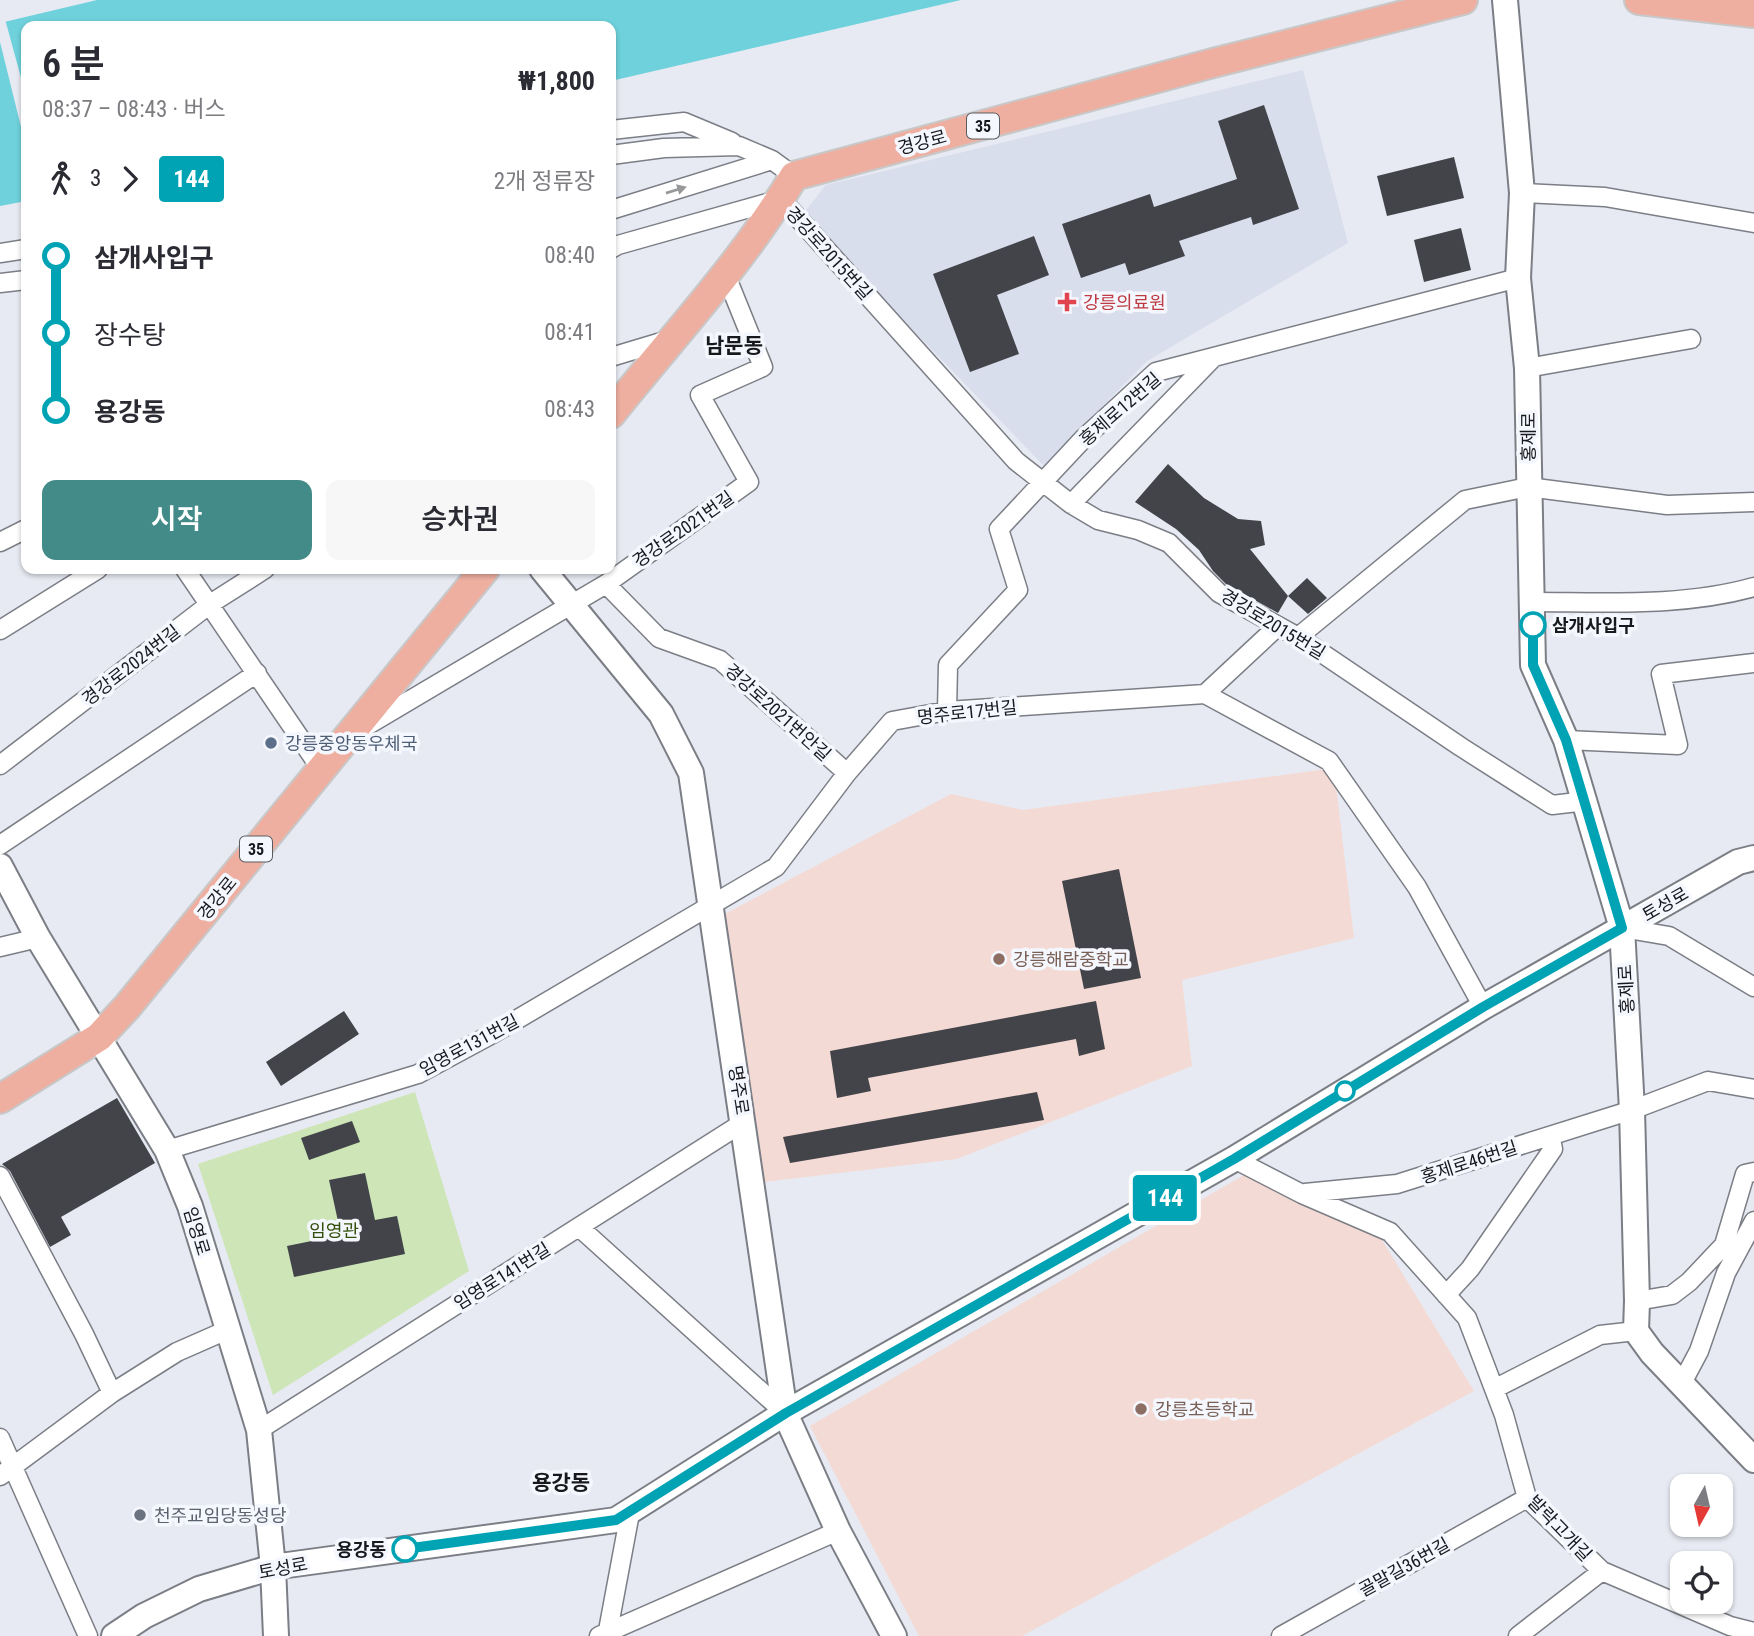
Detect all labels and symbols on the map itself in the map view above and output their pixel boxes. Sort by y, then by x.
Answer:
road number: 35 [967,114,999,138]
street label: 경강로 [895,125,949,159]
one-way arrow [666,184,687,195]
street label: 경강로2015번길 [782,202,876,304]
marker: 강릉의료원 [1057,292,1077,312]
place label: 강릉의료원 [1083,292,1166,313]
district label: 남문동 [705,334,763,358]
street label: 홍제로12번길 [1075,368,1165,450]
street label: 홍제로 [1518,412,1539,462]
street label: 경강로2021번길 [629,486,737,572]
street label: 경강로2015번길 [1217,585,1329,663]
marker: 삼개사입구 [1520,612,1546,638]
place label: 삼개사입구 [1552,615,1635,636]
street label: 경강로2024번길 [78,620,184,710]
street label: 경강로2021번안길 [721,659,835,765]
street label: 명주로17번길 [916,696,1018,728]
place label: 강릉중앙동우체국 [285,733,417,754]
marker: 강릉중앙동우체국 [263,735,279,751]
road number: 35 [240,836,272,862]
street label: 경강로 [193,872,241,924]
street label: 토성로 [1638,882,1692,926]
place label: 강릉해람중학교 [1013,949,1129,970]
marker: 강릉해람중학교 [991,951,1007,967]
street label: 홍제로 [1614,964,1638,1014]
street label: 임영로131번길 [416,1010,522,1080]
street label: 명주로 [725,1064,753,1116]
unlabelled marker [1335,1081,1355,1101]
street label: 홍제로46번길 [1418,1136,1520,1188]
line badge: 144 [1125,1175,1205,1221]
street label: 임영로 [180,1204,214,1258]
park label: 임영관 [309,1220,359,1241]
street label: 임영로141번길 [450,1238,554,1314]
place label: 강릉초등학교 [1155,1399,1254,1420]
marker: 강릉초등학교 [1133,1401,1149,1417]
district label: 용강동 [532,1471,590,1495]
north arrow [1670,1474,1732,1536]
street label: 발락고개길 [1524,1491,1596,1565]
place label: 천주교임당동성당 [154,1505,286,1526]
marker: 천주교임당동성당 [132,1507,148,1523]
street label: 골말길36번길 [1355,1533,1453,1601]
marker: 용강동 [392,1536,418,1562]
place label: 용강동 [336,1539,386,1560]
street label: 토성로 [257,1553,309,1583]

